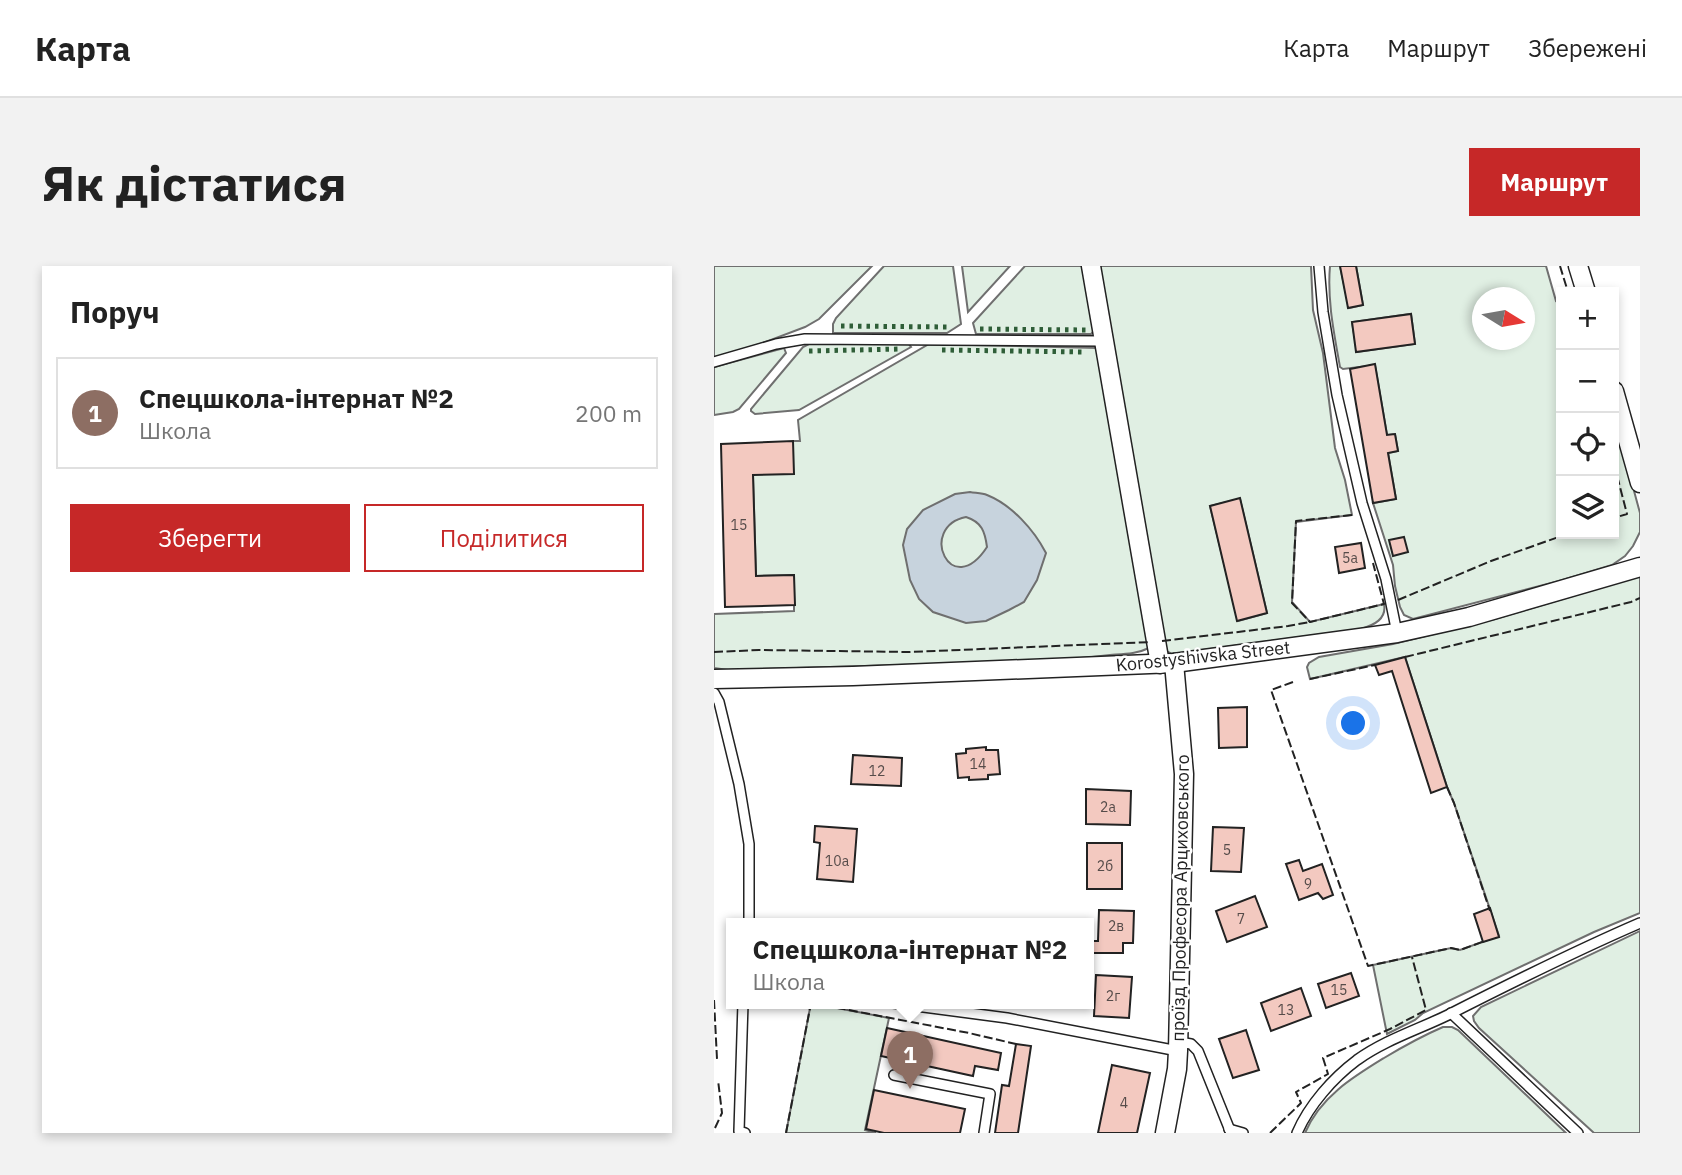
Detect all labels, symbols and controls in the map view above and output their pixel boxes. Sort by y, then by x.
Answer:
text: Карта [35,27,131,70]
text: Карта [1283,32,1349,64]
text: Маршрут [1387,32,1490,64]
text: Збережені [1528,32,1647,64]
button: Маршрут [1469,148,1640,216]
text: Як дістатися [42,151,347,214]
north arrow [1472,287,1535,350]
map controls [1556,287,1619,539]
button: + [1556,287,1619,350]
text: Поруч [70,292,160,331]
button: − [1556,350,1619,413]
text: Спецшкола-інтернат №2 [139,381,454,415]
text: 1 [88,398,102,428]
text: 200 m [575,398,642,428]
button: locate [1556,413,1619,476]
text: Школа [139,415,211,445]
button: layers [1556,476,1619,539]
button: Зберегти [70,504,350,572]
button: Поділитися [364,504,644,572]
house number: 15 [731,516,747,534]
house number: 5а [1342,549,1358,567]
street label: Korostyshivska Street [1115,635,1291,677]
your location [1336,706,1370,740]
street label: проїзд Професора Арциховського [1166,754,1194,1042]
house number: 14 [970,755,986,773]
house number: 12 [869,762,885,780]
house number: 2а [1100,798,1116,816]
house number: 5 [1223,841,1231,859]
house number: 10а [825,852,850,870]
house number: 2б [1097,857,1113,875]
house number: 9 [1304,875,1312,893]
house number: 7 [1237,910,1245,928]
house number: 2в [1108,917,1124,935]
popup [726,918,1094,1009]
text: Спецшкола-інтернат №2 [753,932,1067,966]
text: Школа [753,966,825,996]
house number: 15 [1331,981,1347,999]
house number: 2г [1106,987,1120,1005]
house number: 13 [1278,1001,1294,1019]
pin: 1 [887,1031,933,1089]
house number: 4 [1120,1094,1128,1112]

